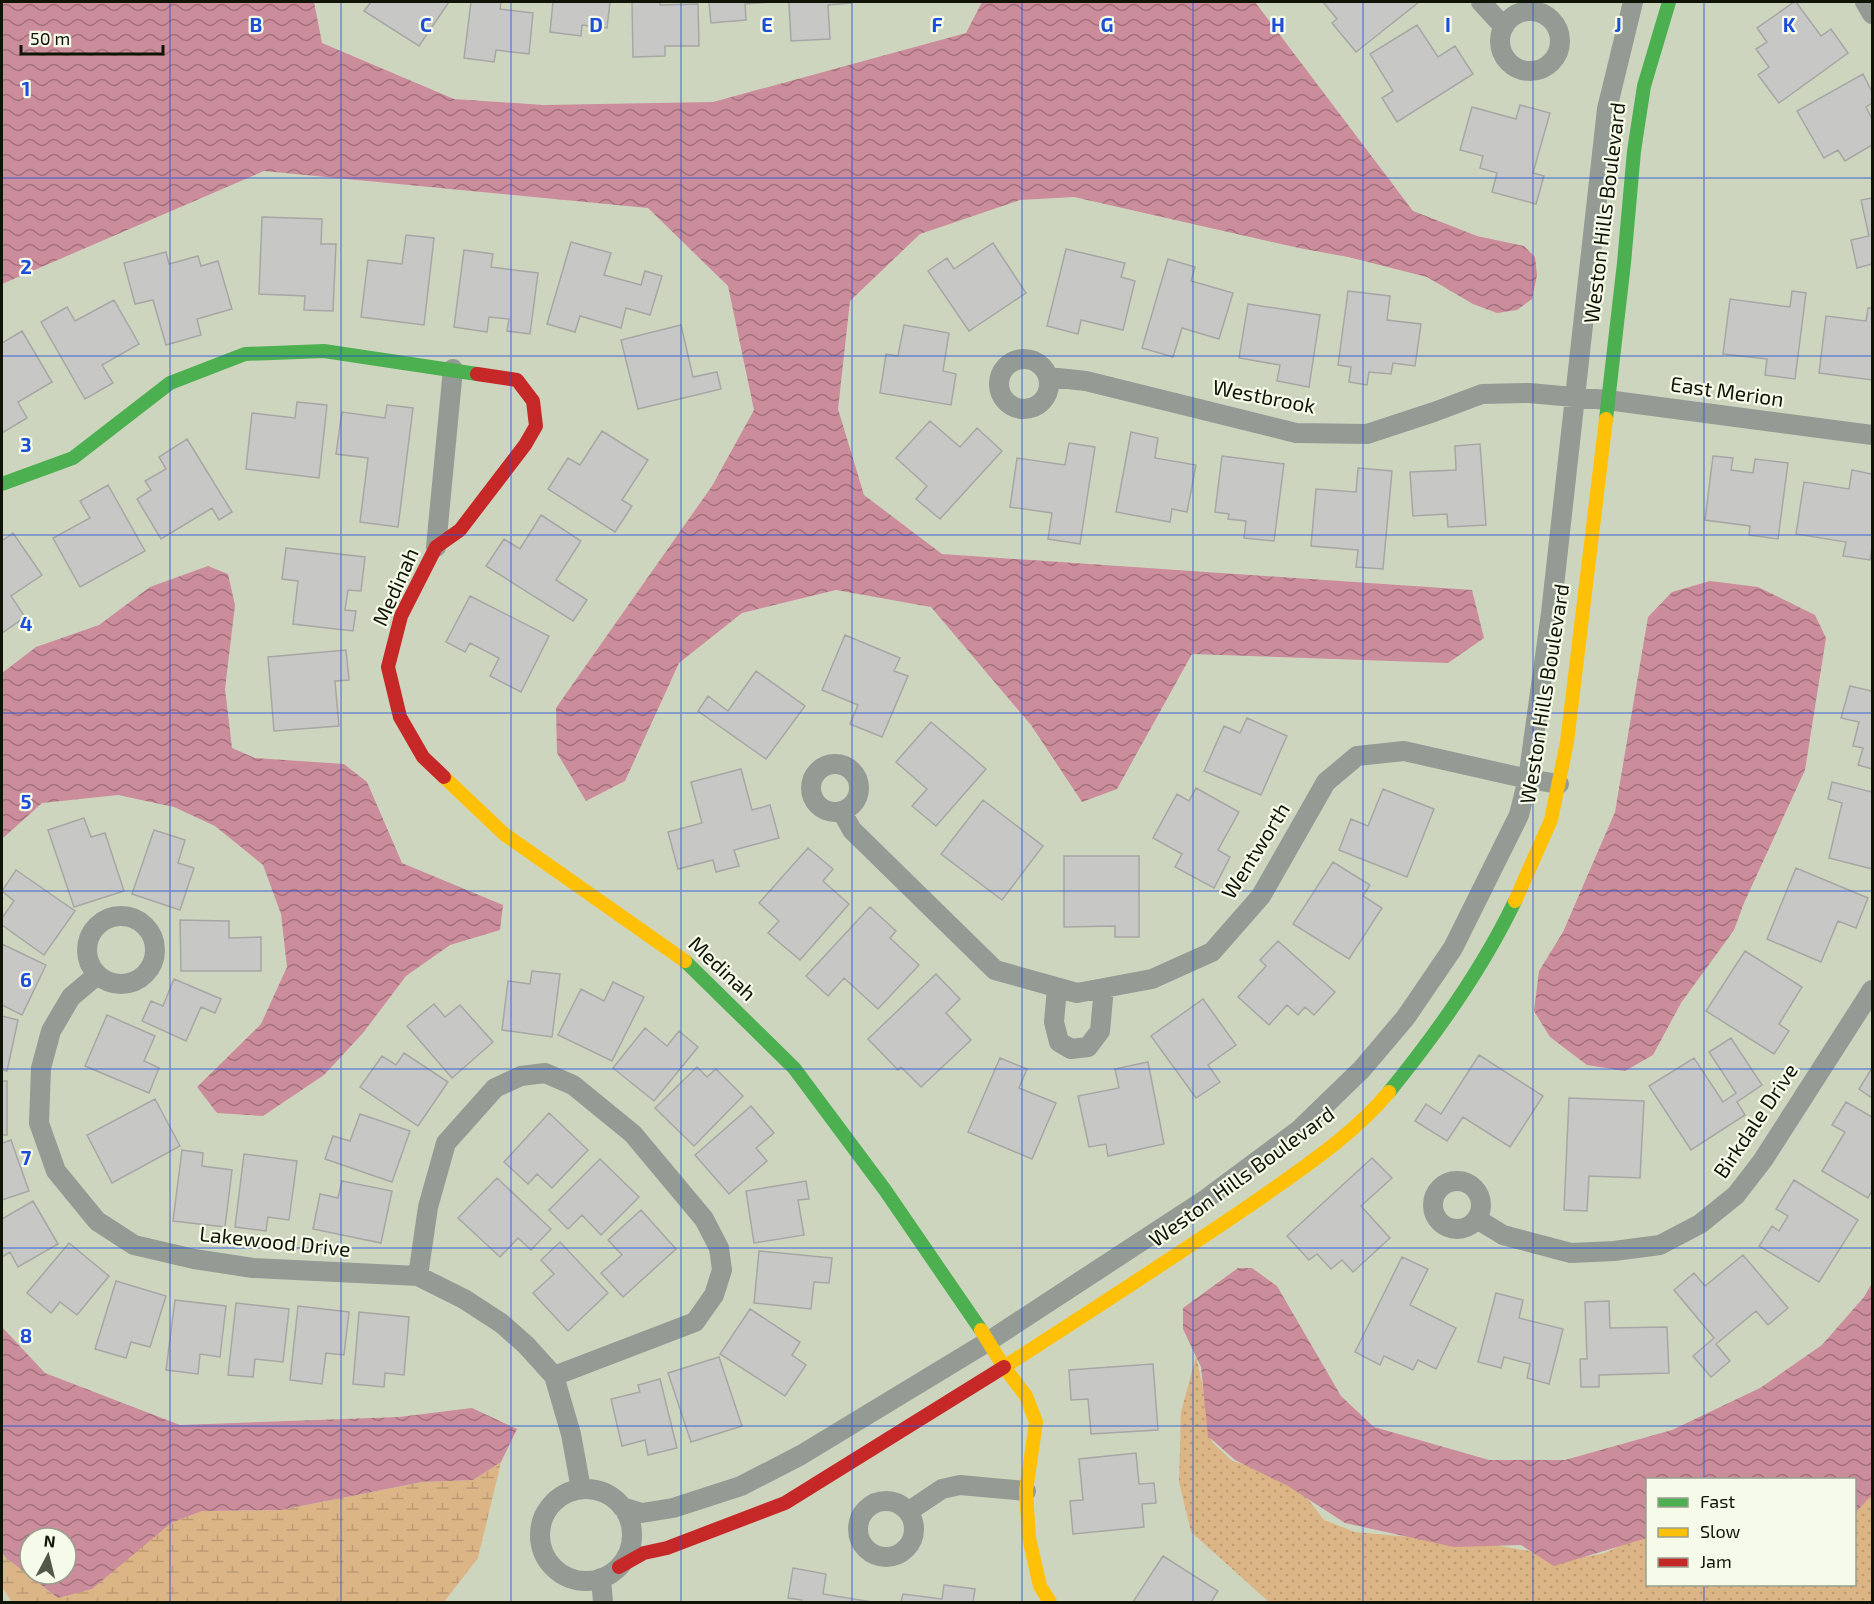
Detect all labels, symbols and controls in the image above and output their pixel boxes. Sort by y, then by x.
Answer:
text: B [250,12,262,36]
text: C [420,12,432,36]
text: D [589,12,603,36]
text: E [761,12,773,36]
text: F [931,12,943,36]
text: G [1101,12,1113,36]
text: H [1271,12,1285,36]
text: I [1445,12,1451,36]
text: J [1614,12,1622,36]
text: K [1783,12,1796,36]
scale bar [21,18,164,56]
text: 50 m [30,27,70,49]
text: 1 [22,76,30,100]
street label: Weston Hills Boulevard [1578,101,1629,325]
text: 2 [20,254,32,278]
street label: East Merion [1669,370,1785,411]
street label: Westbrook [1211,373,1318,418]
text: 3 [20,432,32,456]
street label: Medinah [366,543,423,629]
street label: Weston Hills Boulevard [1514,582,1573,806]
text: 4 [20,611,33,635]
text: 5 [20,789,32,813]
street label: Wentworth [1215,797,1294,903]
street label: Medinah [684,931,762,1005]
text: 6 [20,967,32,991]
street label: Birkdale Drive [1707,1058,1802,1182]
street label: Weston Hills Boulevard [1144,1100,1338,1251]
text: 7 [21,1145,32,1169]
street label: Lakewood Drive [198,1220,352,1261]
text: 8 [20,1323,32,1347]
legend [1646,1478,1856,1586]
text: Fast [1700,1490,1735,1512]
text: Slow [1700,1520,1741,1542]
north arrow [18,1526,78,1586]
text: N [43,1530,57,1551]
text: Jam [1700,1550,1732,1572]

